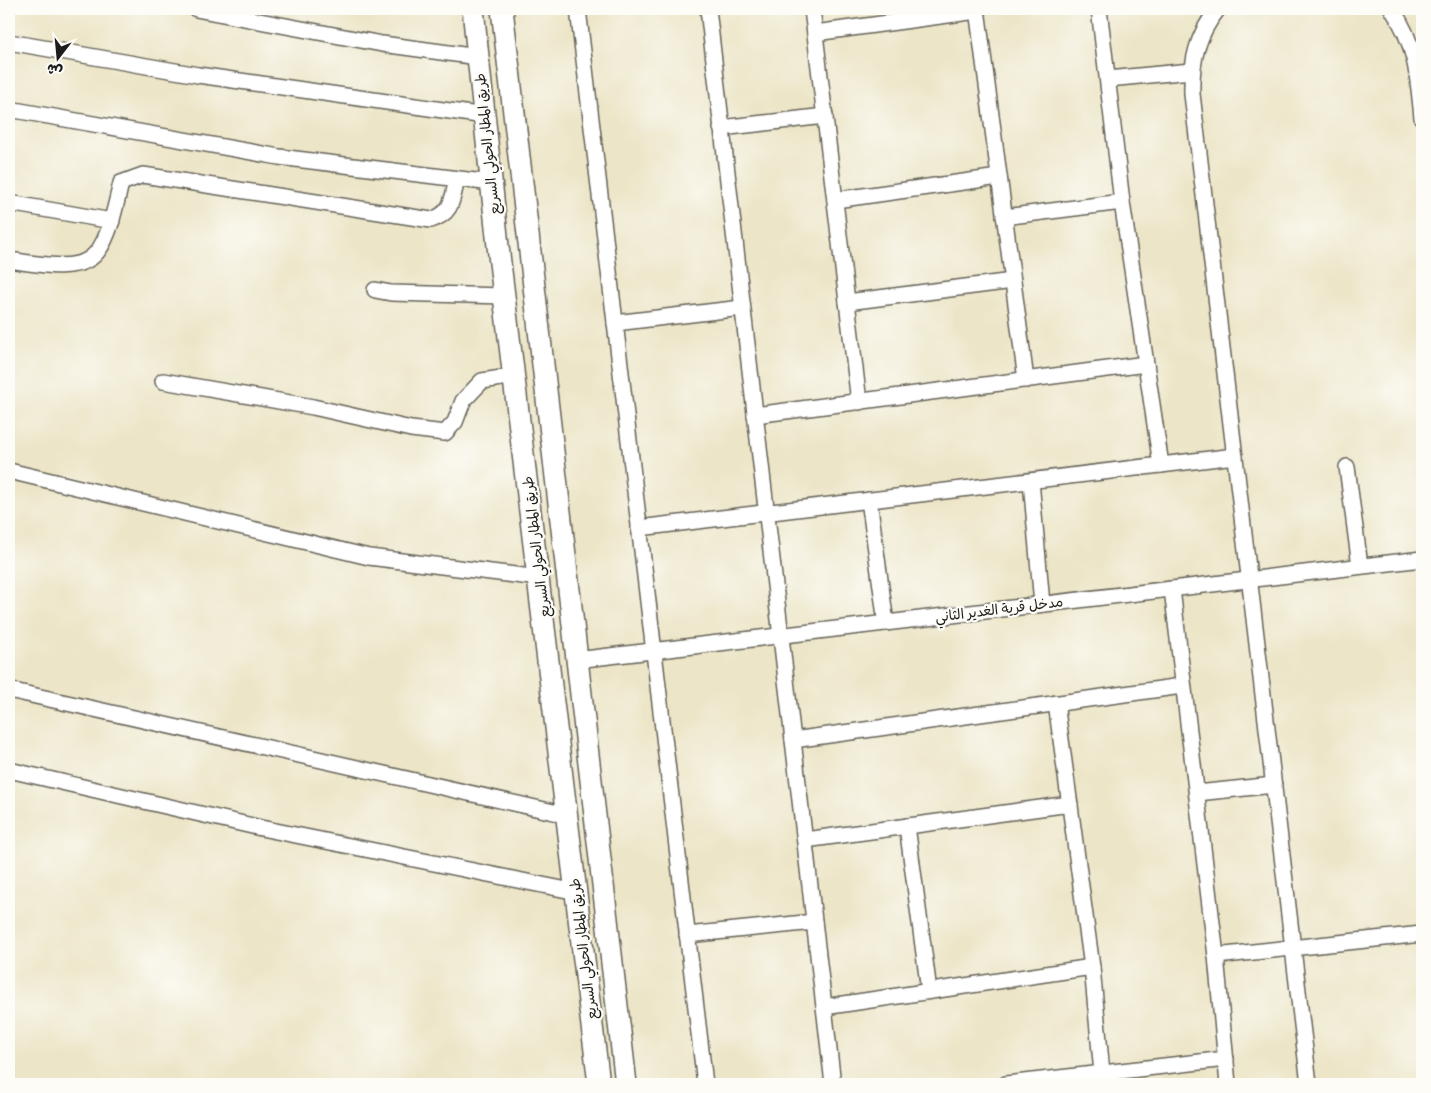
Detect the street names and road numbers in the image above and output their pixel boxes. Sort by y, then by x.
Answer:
street label: طريق المطار الحولي السريع [474,72,507,215]
street label: طريق المطار الحولي السريع [521,475,558,618]
street label: مدخل قرية الغدير الثاني [934,595,1065,630]
street label: طريق المطار الحولي السريع [568,877,605,1020]

